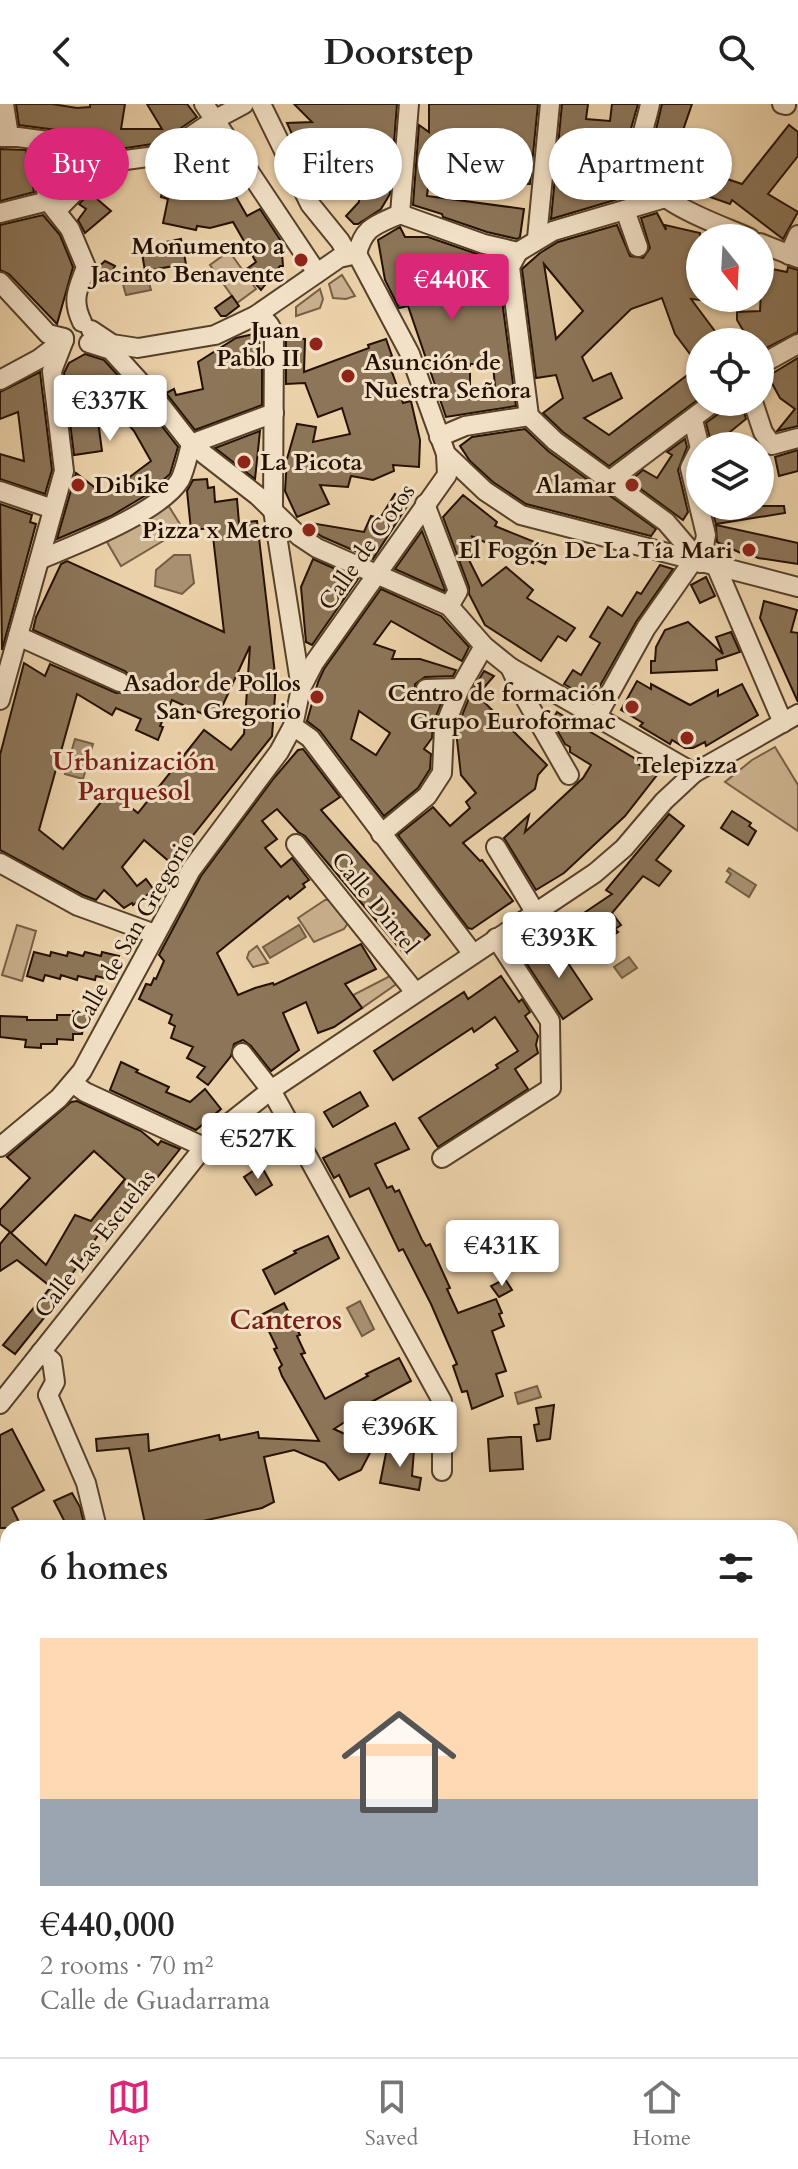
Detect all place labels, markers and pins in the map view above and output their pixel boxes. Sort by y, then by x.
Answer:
place label: Monumento a Jacinto Benavente [88,230,285,291]
marker: Monumento a Jacinto Benavente [292,251,310,269]
pin: €440K [396,254,508,322]
place label: Juan Pablo II [216,314,301,375]
marker: Juan Pablo II [307,335,325,353]
place label: Asunción de Nuestra Señora [364,346,532,407]
marker: Asunción de Nuestra Señora [339,367,357,385]
pin: €337K [54,375,166,443]
place label: La Picota [260,446,363,479]
marker: La Picota [235,453,253,471]
place label: Dibike [94,469,169,502]
place label: Alamar [535,469,616,502]
marker: Dibike [69,476,87,494]
marker: Alamar [623,476,641,494]
place label: Pizza x Metro [142,514,293,547]
marker: Pizza x Metro [300,521,318,539]
place label: El Fogón De La Tía Mari [458,534,733,567]
marker: El Fogón De La Tía Mari [740,541,758,559]
place label: Asador de Pollos San Gregorio [123,667,301,728]
place label: Centro de formación Grupo Euroformac [388,677,617,738]
marker: Asador de Pollos San Gregorio [308,688,326,706]
marker: Centro de formación Grupo Euroformac [623,698,641,716]
marker: Telepizza [678,729,696,747]
place label: Telepizza [636,749,738,782]
pin: €393K [503,912,615,980]
pin: €527K [202,1113,314,1181]
pin: €431K [446,1220,558,1288]
pin: €396K [344,1401,456,1469]

